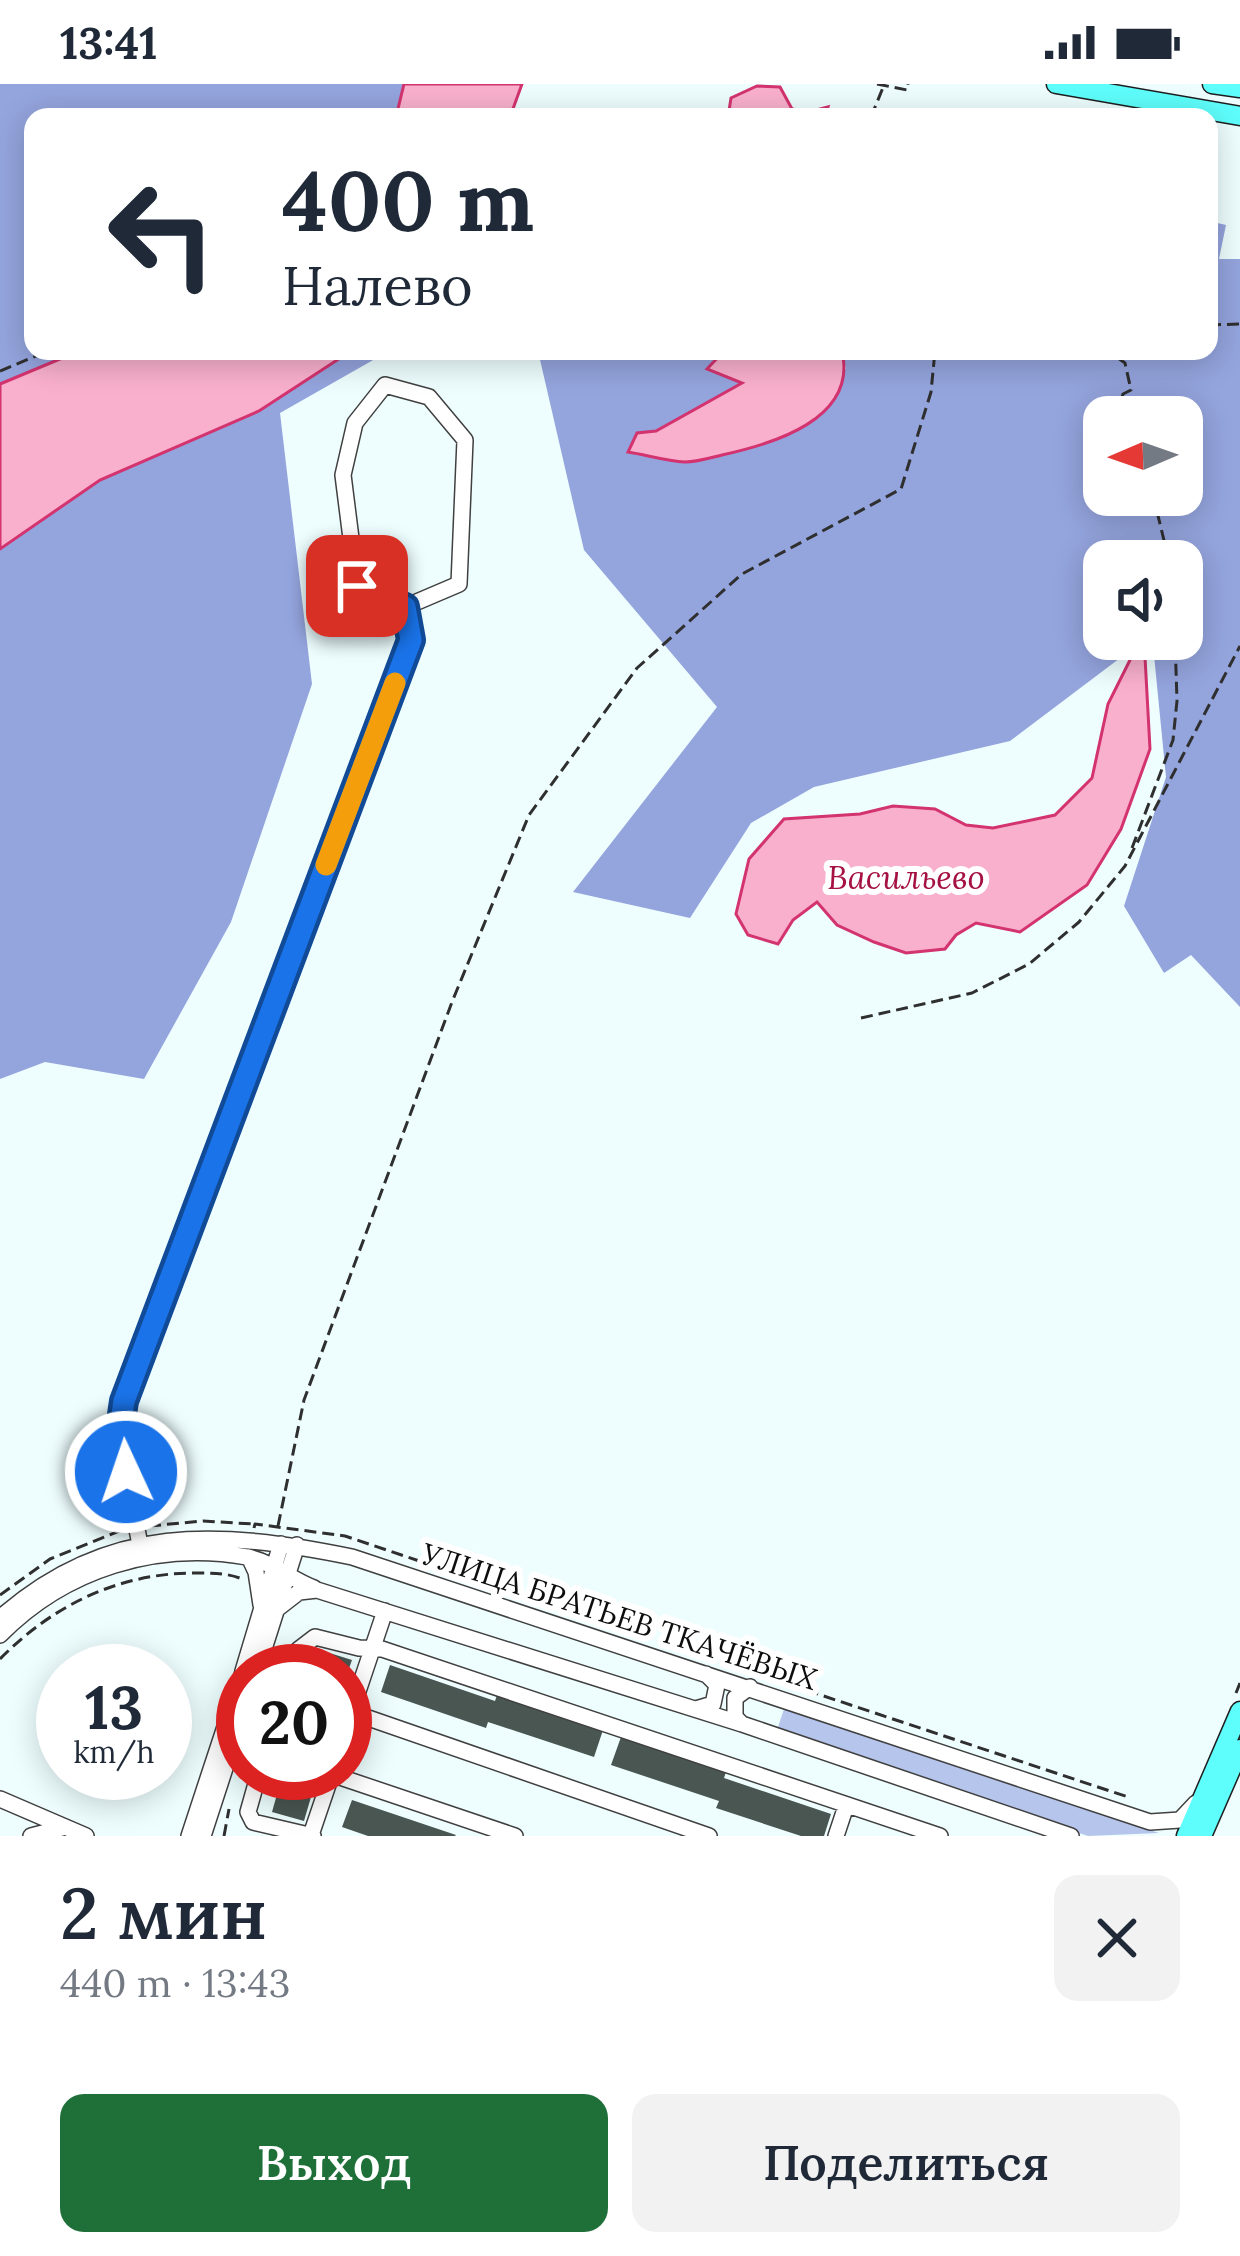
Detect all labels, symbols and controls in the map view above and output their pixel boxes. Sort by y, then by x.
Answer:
text: 13:41 [60,14,158,71]
text: 400 m [282,146,534,254]
icon: left [84,156,240,312]
text: Налево [282,251,473,320]
north arrow [1083,396,1203,516]
map controls [1083,396,1203,660]
pin [306,535,408,637]
button: sound [1083,540,1203,660]
icon: arrive [324,553,390,619]
water label: Васильево [827,856,985,898]
position arrow [63,1409,189,1535]
street label: УЛИЦА БРАТЬЕВ ТКАЧЁВЫХ [416,1534,822,1698]
speed limit sign: 20 [216,1644,372,1800]
text: 13 [85,1669,143,1745]
text: km/h [73,1733,155,1771]
text: 2 мин [60,1867,267,1959]
button: close [1054,1875,1180,2001]
text: 440 m · 13:43 [60,1958,290,2008]
button: Выход [60,2094,608,2232]
button: Поделиться [632,2094,1180,2232]

